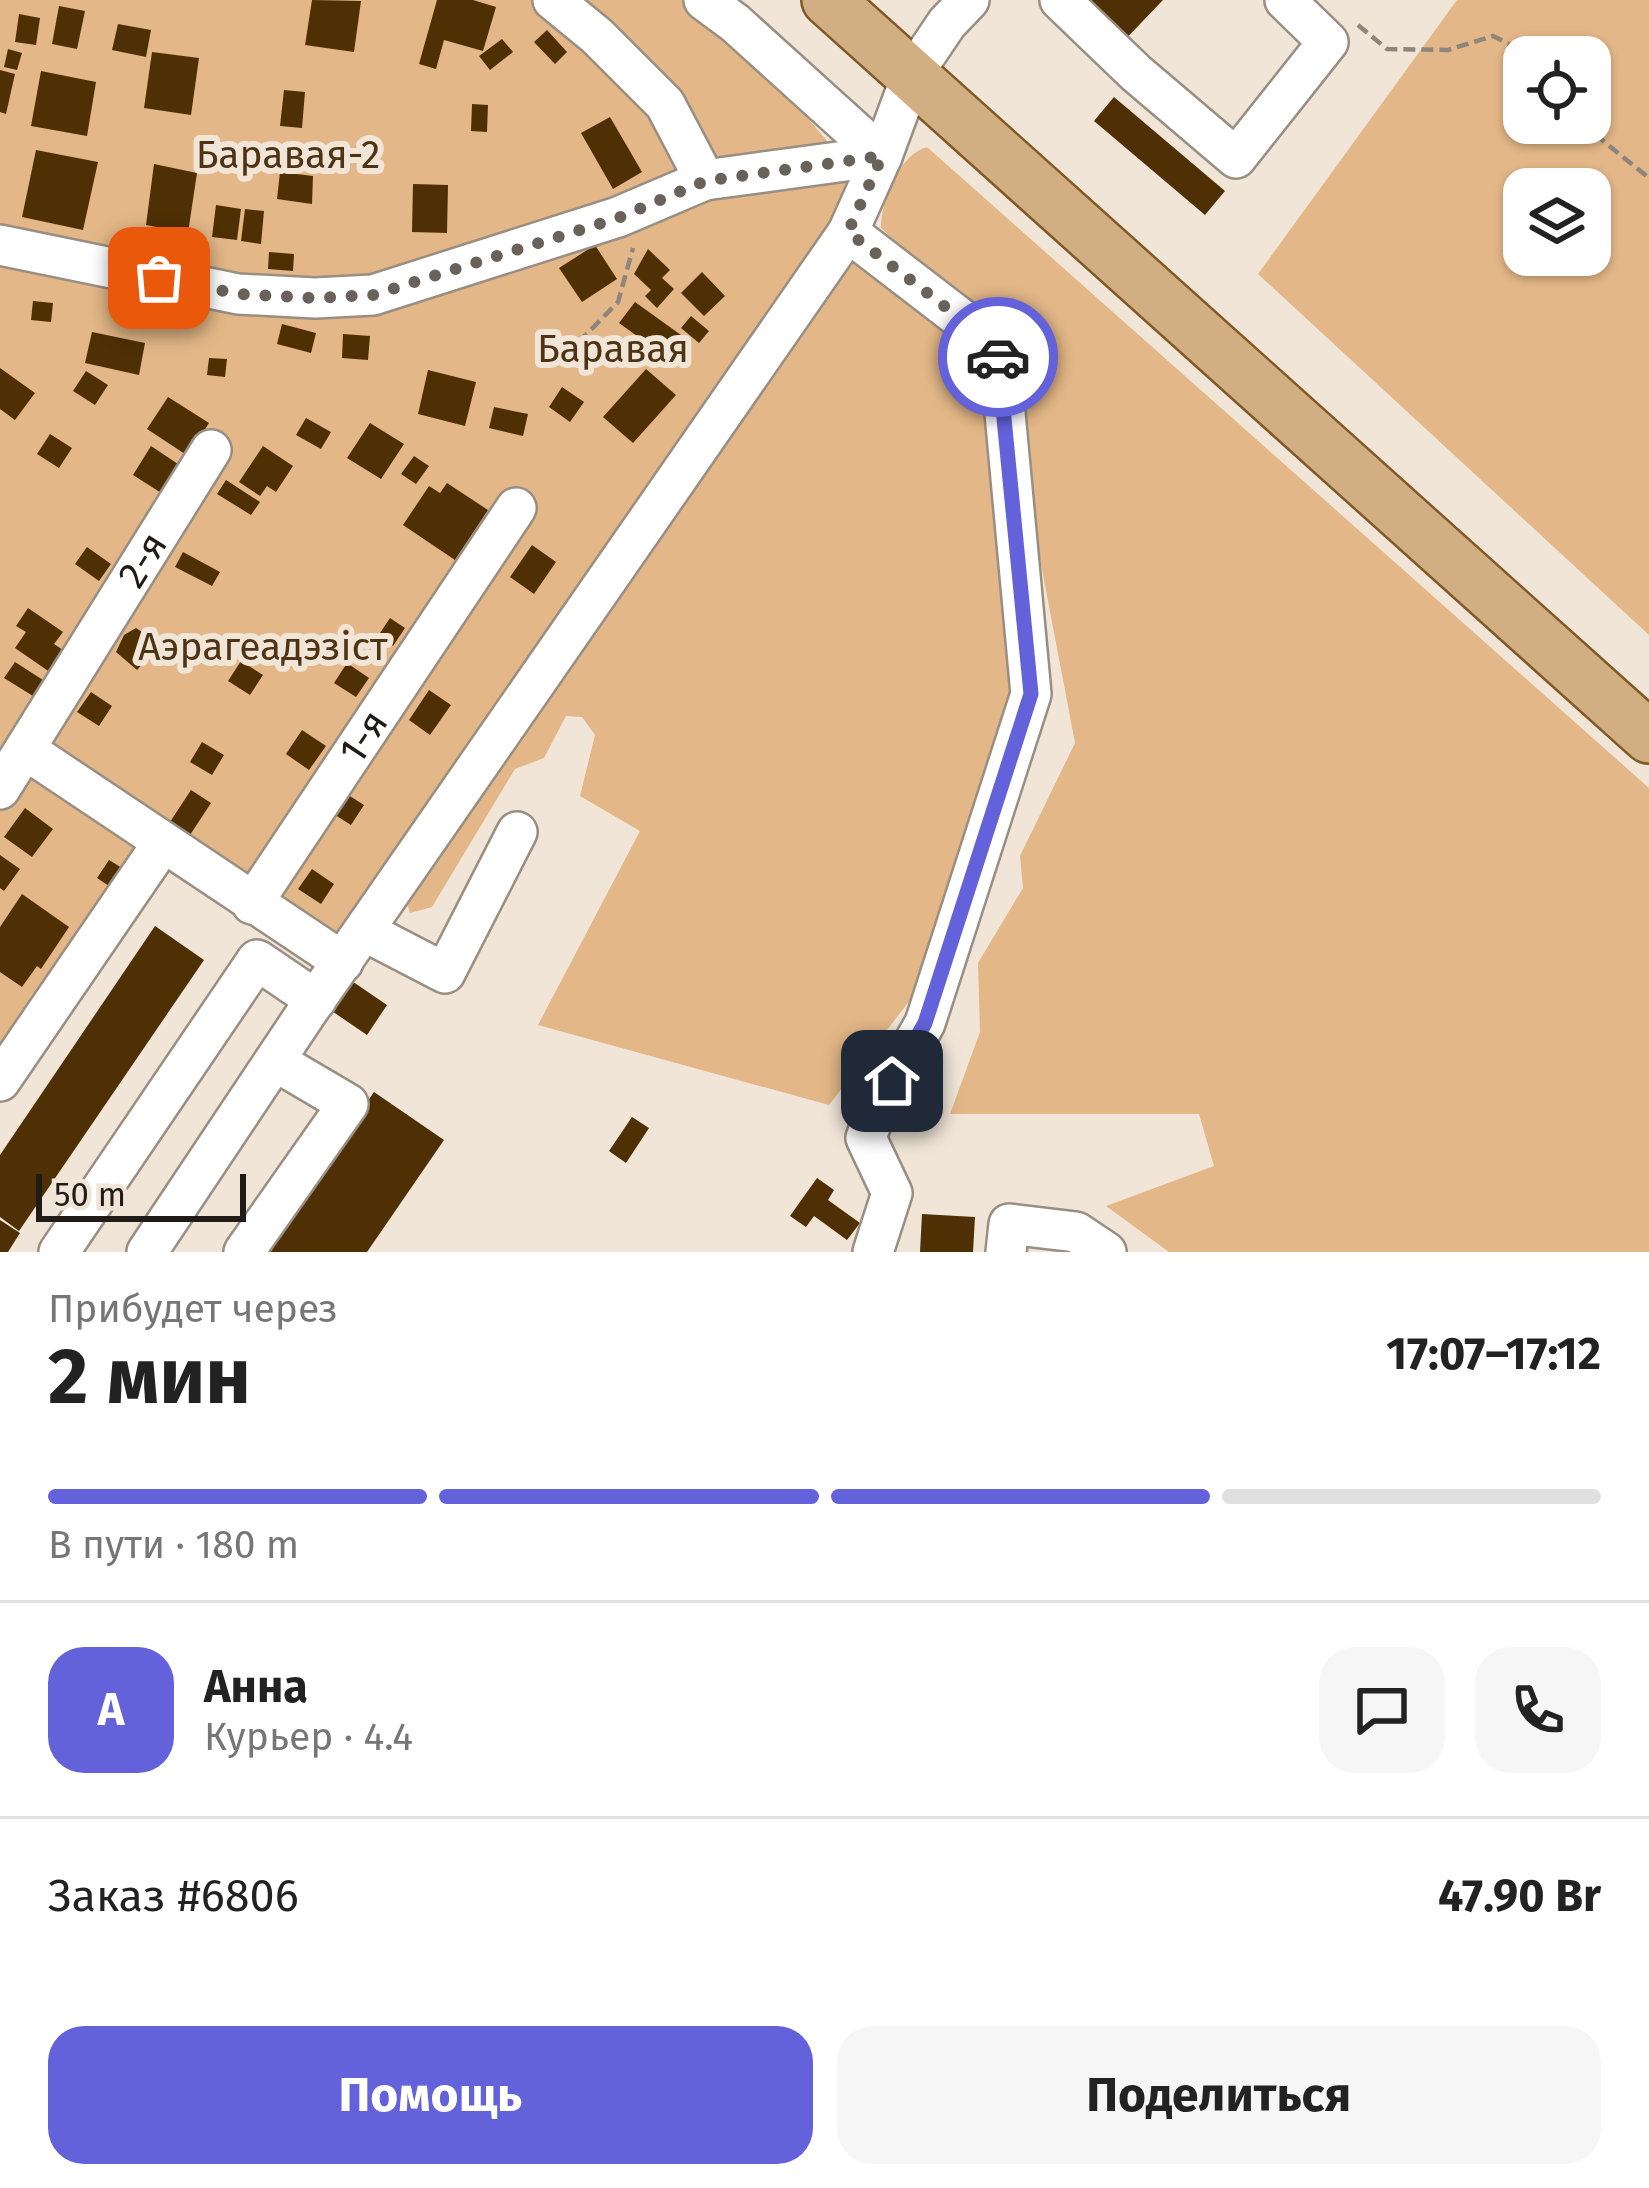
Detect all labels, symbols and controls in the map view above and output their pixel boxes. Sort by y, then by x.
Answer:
map controls [1503,36,1611,276]
button: locate [1503,36,1611,144]
park label: Баравая-2 [196,132,380,178]
button: layers [1503,168,1611,276]
pin [108,227,210,329]
icon: bag [126,245,192,311]
courier [938,297,1058,417]
icon: car [965,324,1031,390]
park label: Баравая [537,326,689,372]
street label: 2-я [108,524,177,596]
park label: Аэрагеадэзіст [138,624,388,670]
street label: 1-я [330,702,397,772]
pin [841,1030,943,1132]
icon: home [859,1048,925,1114]
scale bar [36,1168,246,1221]
text: 50 m [54,1175,126,1215]
text: Прибудет через [48,1286,338,1332]
text: 17:07–17:12 [1386,1327,1601,1381]
text: 2 мин [48,1330,251,1424]
text: В пути · 180 m [48,1522,299,1568]
button: chat [1319,1647,1445,1773]
button: phone [1475,1647,1601,1773]
text: Анна [204,1660,308,1714]
text: А [98,1683,124,1737]
text: Курьер · 4.4 [204,1714,413,1760]
text: Заказ #6806 [48,1869,299,1923]
text: 47.90 Br [1438,1869,1601,1923]
button: Помощь [48,2026,813,2164]
button: Поделиться [837,2026,1601,2164]

